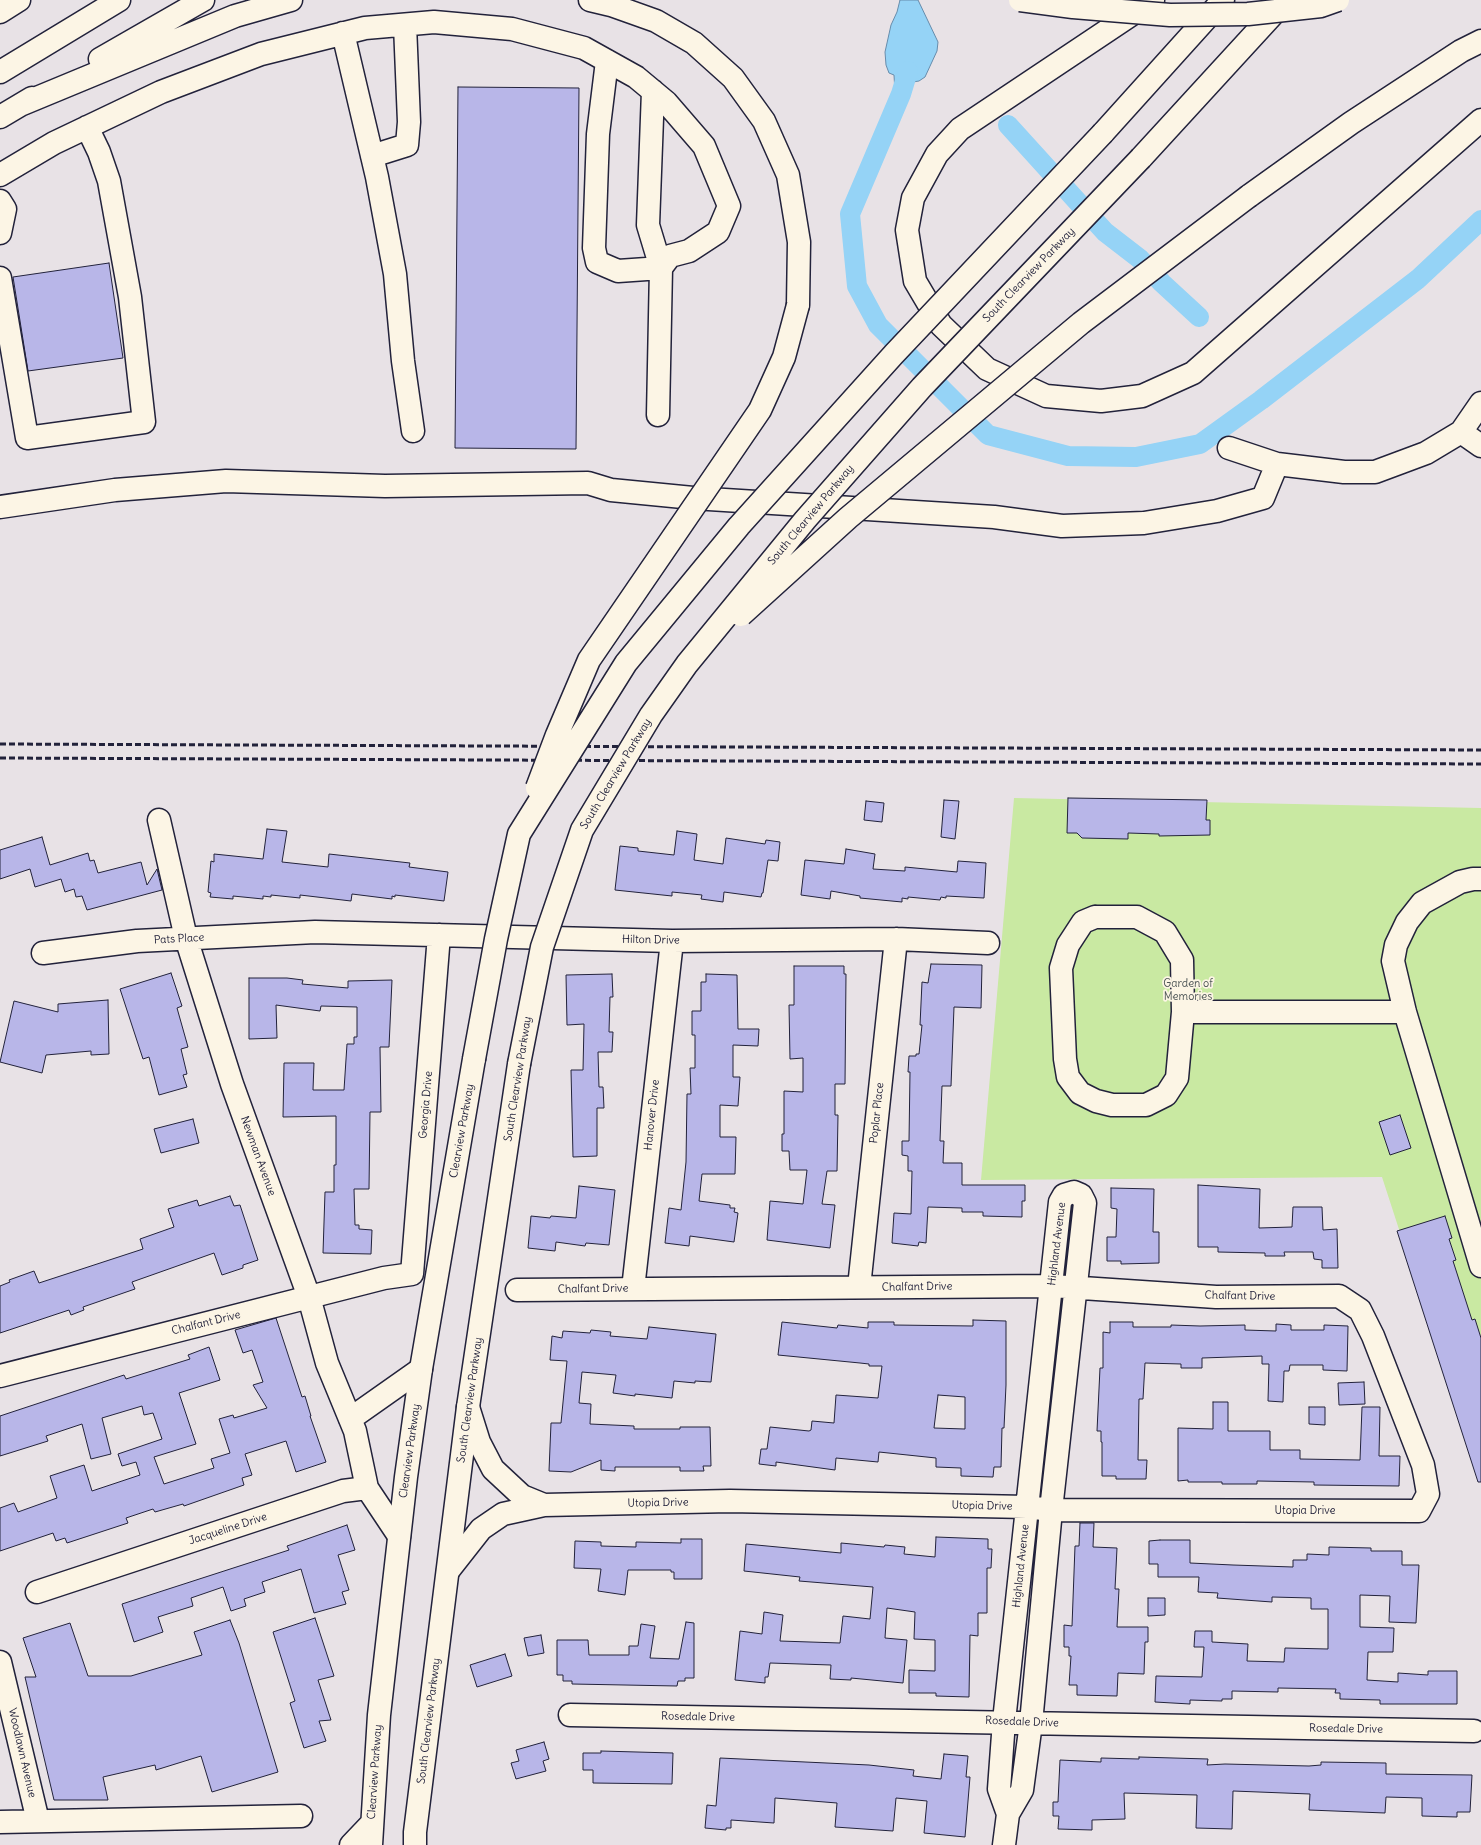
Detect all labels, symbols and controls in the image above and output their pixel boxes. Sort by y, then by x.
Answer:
street label: South Clearview Parkway [980,225,1078,325]
street label: South Clearview Parkway [765,462,857,568]
street label: South Clearview Parkway [578,716,654,832]
street label: Pats Place [153,931,205,947]
street label: Hilton Drive [622,933,680,947]
park label: Garden of Memories [1163,977,1213,1003]
street label: South Clearview Parkway [502,1015,534,1143]
street label: Georgia Drive [416,1071,436,1139]
street label: Hanover Drive [642,1079,662,1151]
street label: Poplar Place [867,1082,887,1144]
street label: Clearview Parkway [447,1083,477,1179]
street label: Newman Avenue [237,1114,279,1198]
street label: Highland Avenue [1045,1202,1069,1286]
street label: Chalfant Drive [882,1280,952,1294]
street label: Chalfant Drive [558,1282,628,1296]
street label: Chalfant Drive [1205,1289,1275,1303]
street label: Chalfant Drive [170,1308,242,1338]
street label: South Clearview Parkway [455,1336,485,1464]
street label: Clearview Parkway [397,1403,423,1499]
street label: Utopia Drive [627,1496,689,1510]
street label: Utopia Drive [951,1499,1013,1513]
street label: Utopia Drive [1274,1504,1336,1518]
street label: Jacqueline Drive [187,1510,269,1548]
street label: Highland Avenue [1010,1524,1032,1608]
street label: South Clearview Parkway [415,1657,443,1785]
street label: Woodlawn Avenue [5,1707,39,1799]
street label: Rosedale Drive [661,1710,735,1724]
street label: Rosedale Drive [985,1714,1059,1730]
street label: Rosedale Drive [1309,1722,1383,1736]
street label: Clearview Parkway [365,1724,385,1820]

